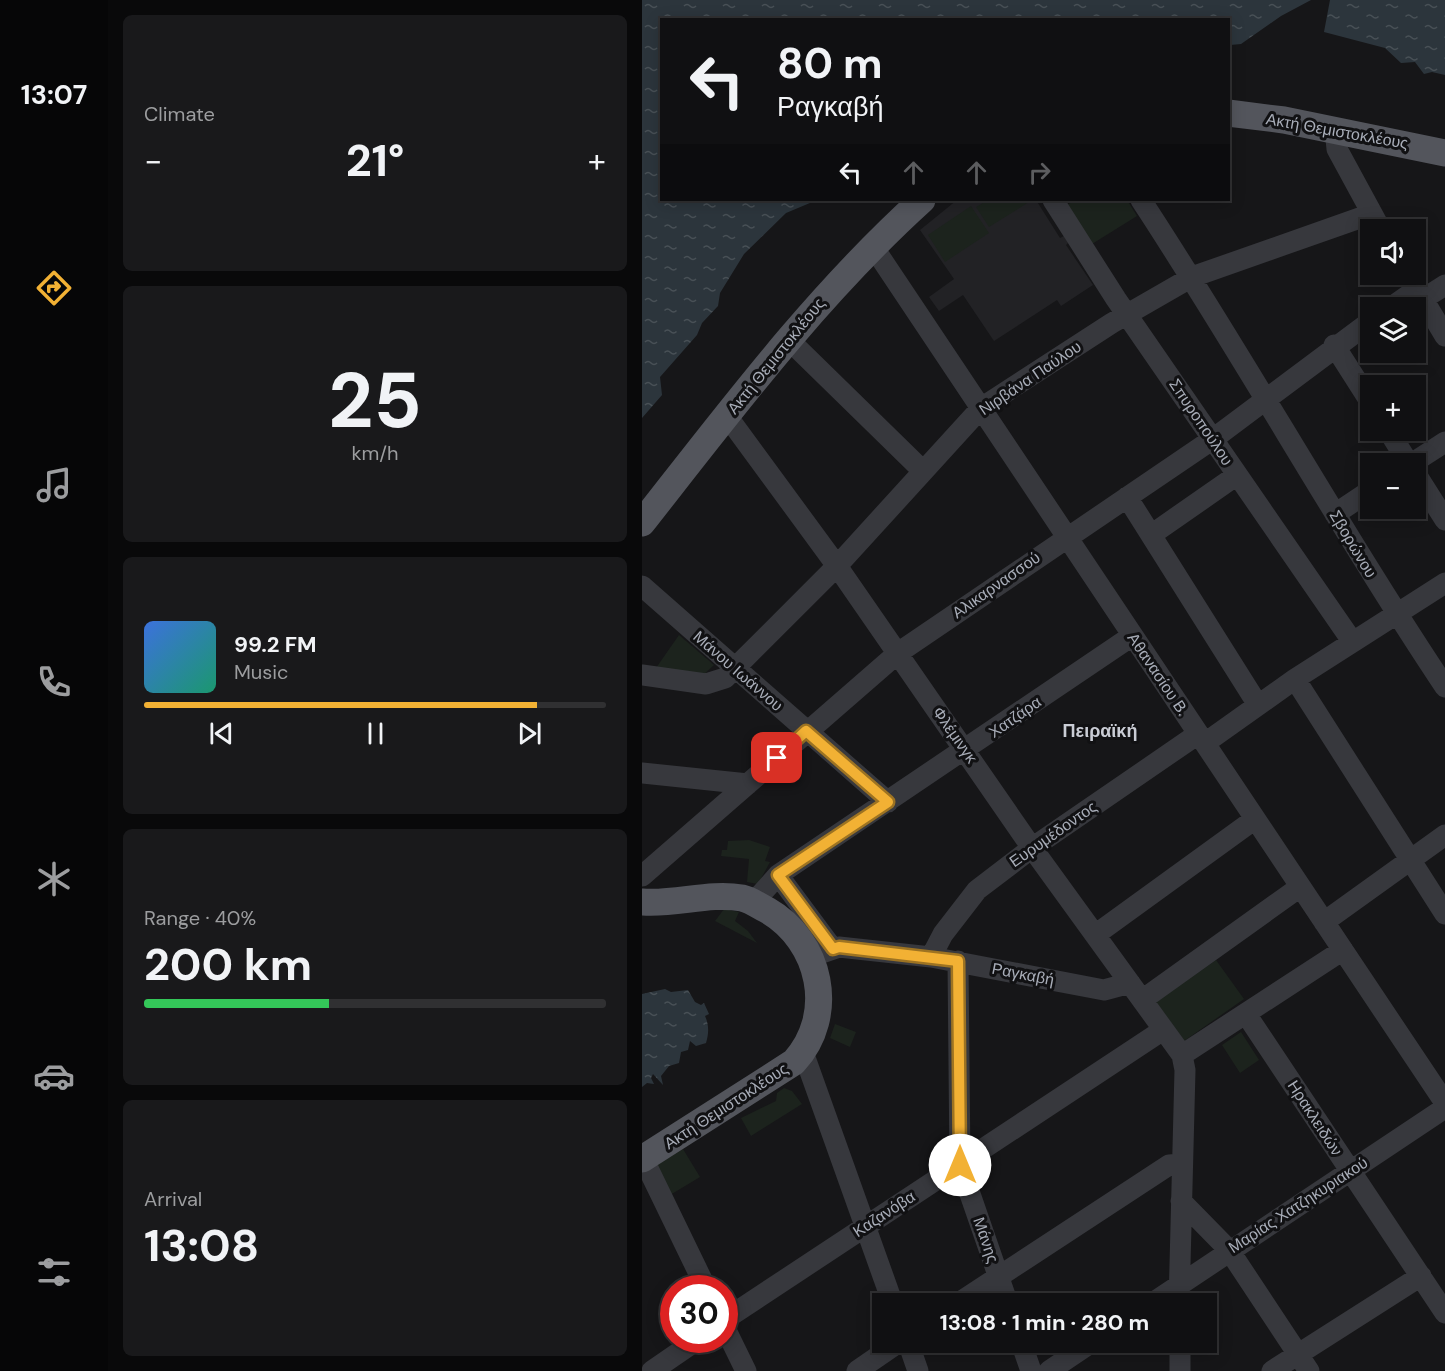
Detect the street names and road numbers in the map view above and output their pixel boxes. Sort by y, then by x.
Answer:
street label: Ακτή Θεμιστοκλέους [1264,108,1410,154]
street label: Ακτή Θεμιστοκλέους [723,293,830,419]
street label: Νιρβάνα Παύλου [975,336,1085,420]
street label: Σπυροπούλου [1164,375,1238,469]
street label: Σβορώνου [1325,506,1381,582]
street label: Αλικαρνασσού [948,547,1044,623]
street label: Μάνου Ιωάννου [689,626,787,716]
street label: Αθανασίου Β. [1123,629,1193,719]
street label: Χατζάρα [985,691,1045,743]
street label: Φλέμινγκ [928,702,983,768]
street label: Ευρυμέδοντος [1005,796,1101,872]
street label: Ραγκαβή [990,958,1056,990]
street label: Ακτή Θεμιστοκλέους [660,1058,792,1154]
street label: Ηρακλειδών [1283,1076,1347,1160]
street label: Μαρίας Χατζηκυριακού [1224,1152,1372,1258]
street label: Καζανόβα [849,1186,919,1242]
street label: Μάνης [968,1214,1004,1266]

